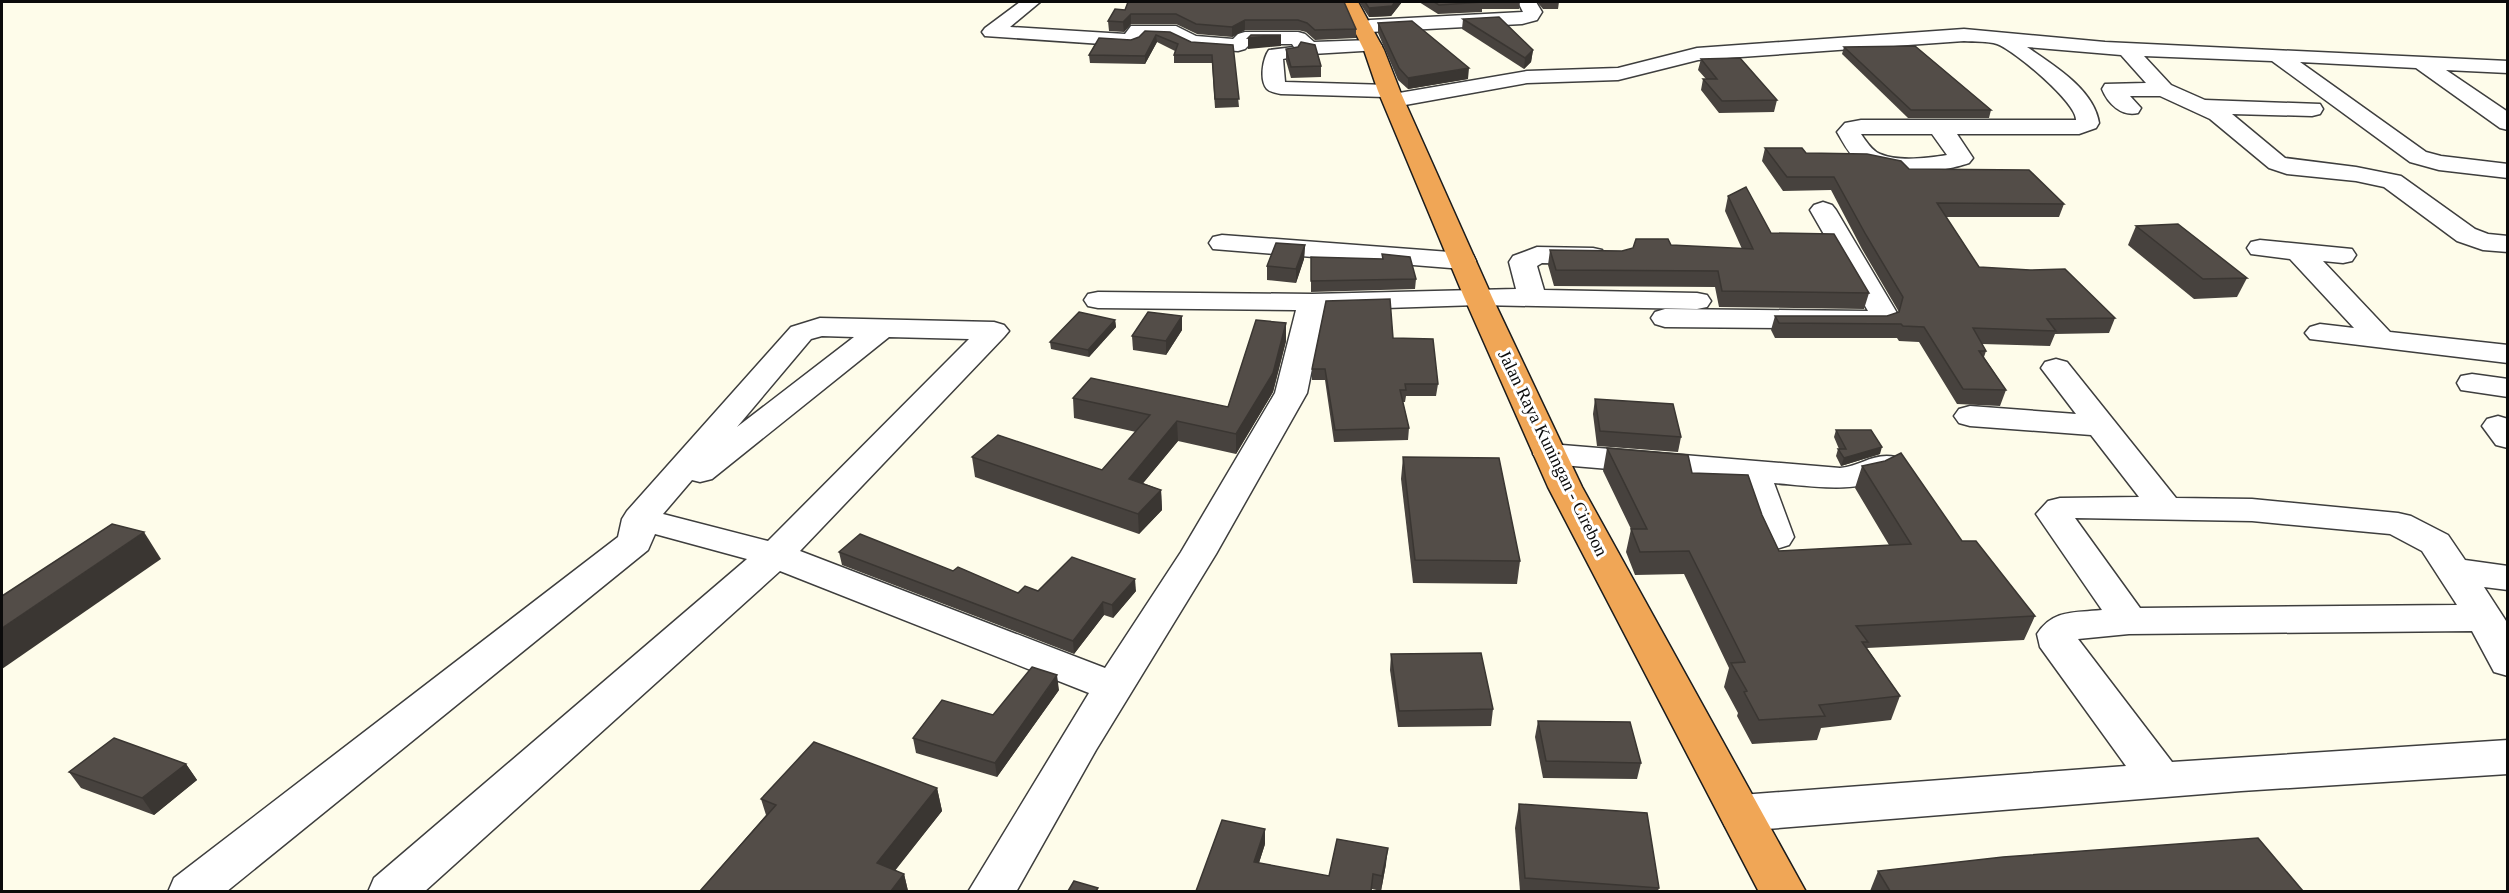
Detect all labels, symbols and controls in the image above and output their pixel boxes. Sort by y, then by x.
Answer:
street label: Jalan Raya Kuningan - Cirebon [1494,347,1612,559]

